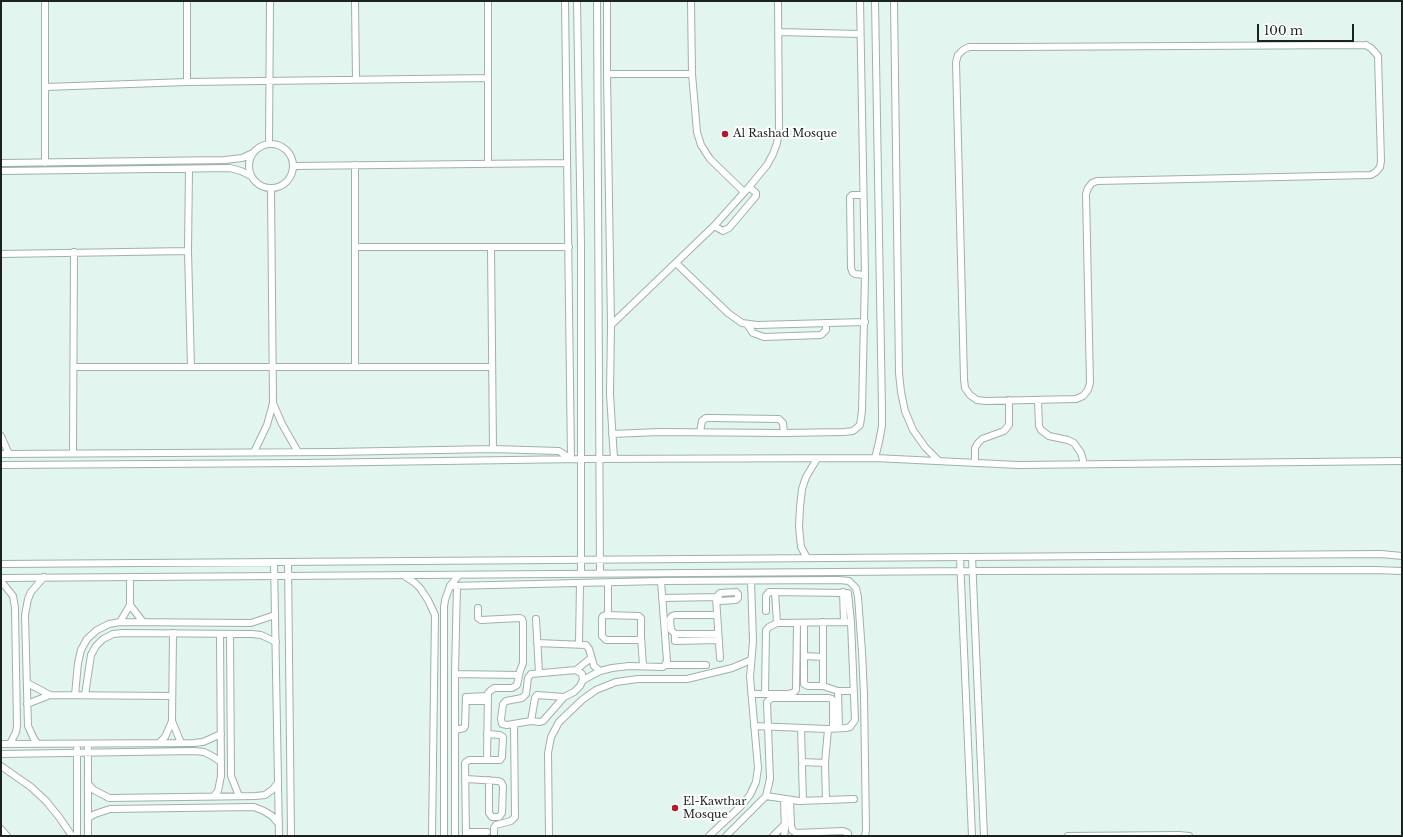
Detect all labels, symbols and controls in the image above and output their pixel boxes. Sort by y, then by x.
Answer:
scale bar [1259,16,1356,42]
text: 100 m [1264,23,1303,38]
place label: Al Rashad Mosque [733,127,837,141]
marker: Al Rashad Mosque [720,129,730,139]
place label: El-Kawthar Mosque [683,795,746,821]
marker: El-Kawthar Mosque [670,803,680,813]

